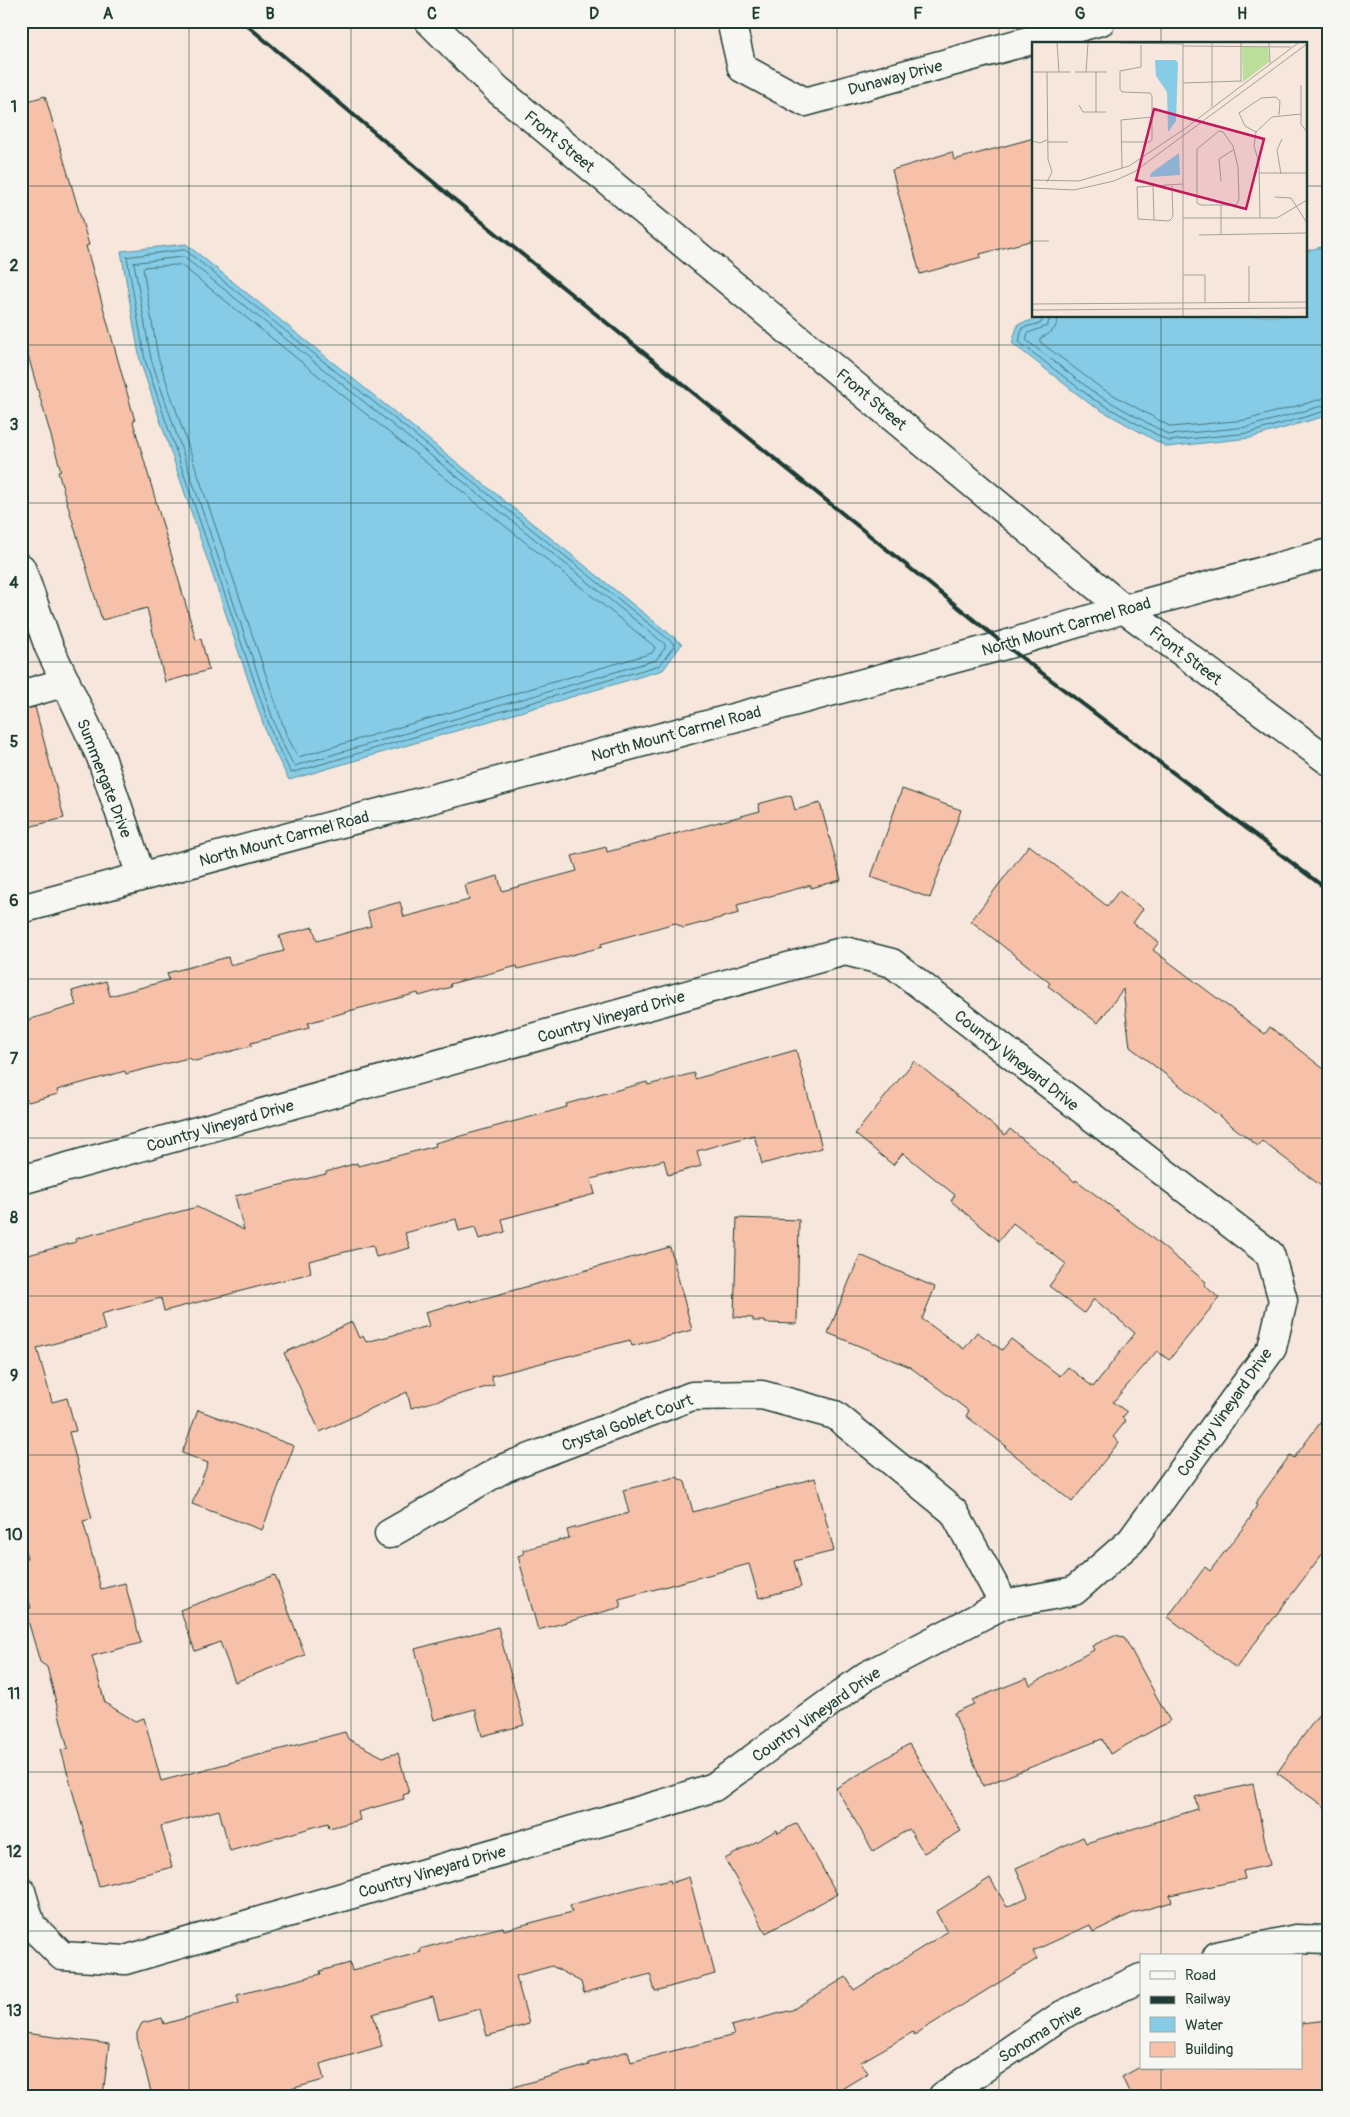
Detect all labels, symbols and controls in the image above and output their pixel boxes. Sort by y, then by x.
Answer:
text: A [103,4,114,24]
text: B [265,4,275,24]
text: C [427,4,437,24]
text: D [589,4,599,24]
text: E [752,4,761,24]
text: F [913,4,923,24]
text: G [1075,4,1086,24]
text: H [1237,4,1247,24]
inset map [1032,42,1308,318]
street label: Dunaway Drive [846,56,945,100]
text: 1 [11,97,17,117]
street label: Front Street [520,107,599,177]
text: 2 [10,256,19,276]
street label: Front Street [832,365,911,435]
text: 3 [10,415,19,435]
text: 4 [9,573,19,593]
street label: North Mount Carmel Road [979,593,1153,661]
street label: Front Street [1145,622,1226,690]
street label: North Mount Carmel Road [589,702,763,766]
street label: Summergate Drive [72,716,136,841]
text: 5 [10,732,19,752]
street label: North Mount Carmel Road [197,807,371,871]
text: 6 [9,891,19,911]
street label: Country Vineyard Drive [535,986,687,1048]
street label: Country Vineyard Drive [950,1006,1083,1116]
text: 7 [10,1049,19,1069]
street label: Country Vineyard Drive [144,1095,296,1157]
text: 8 [10,1208,18,1228]
street label: Country Vineyard Drive [1173,1344,1277,1481]
text: 9 [10,1366,18,1386]
street label: Crystal Goblet Court [559,1390,696,1456]
text: 10 [5,1525,23,1545]
street label: Country Vineyard Drive [748,1663,885,1767]
text: 11 [8,1684,20,1704]
street label: Country Vineyard Drive [356,1841,508,1903]
text: 12 [6,1842,22,1862]
legend [1140,1954,1302,2070]
text: Road [1185,1966,1216,1985]
text: Railway [1185,1990,1231,2009]
street label: Sonoma Drive [995,2000,1086,2067]
text: 13 [6,2001,22,2021]
text: Water [1185,2016,1224,2035]
text: Building [1185,2040,1233,2059]

